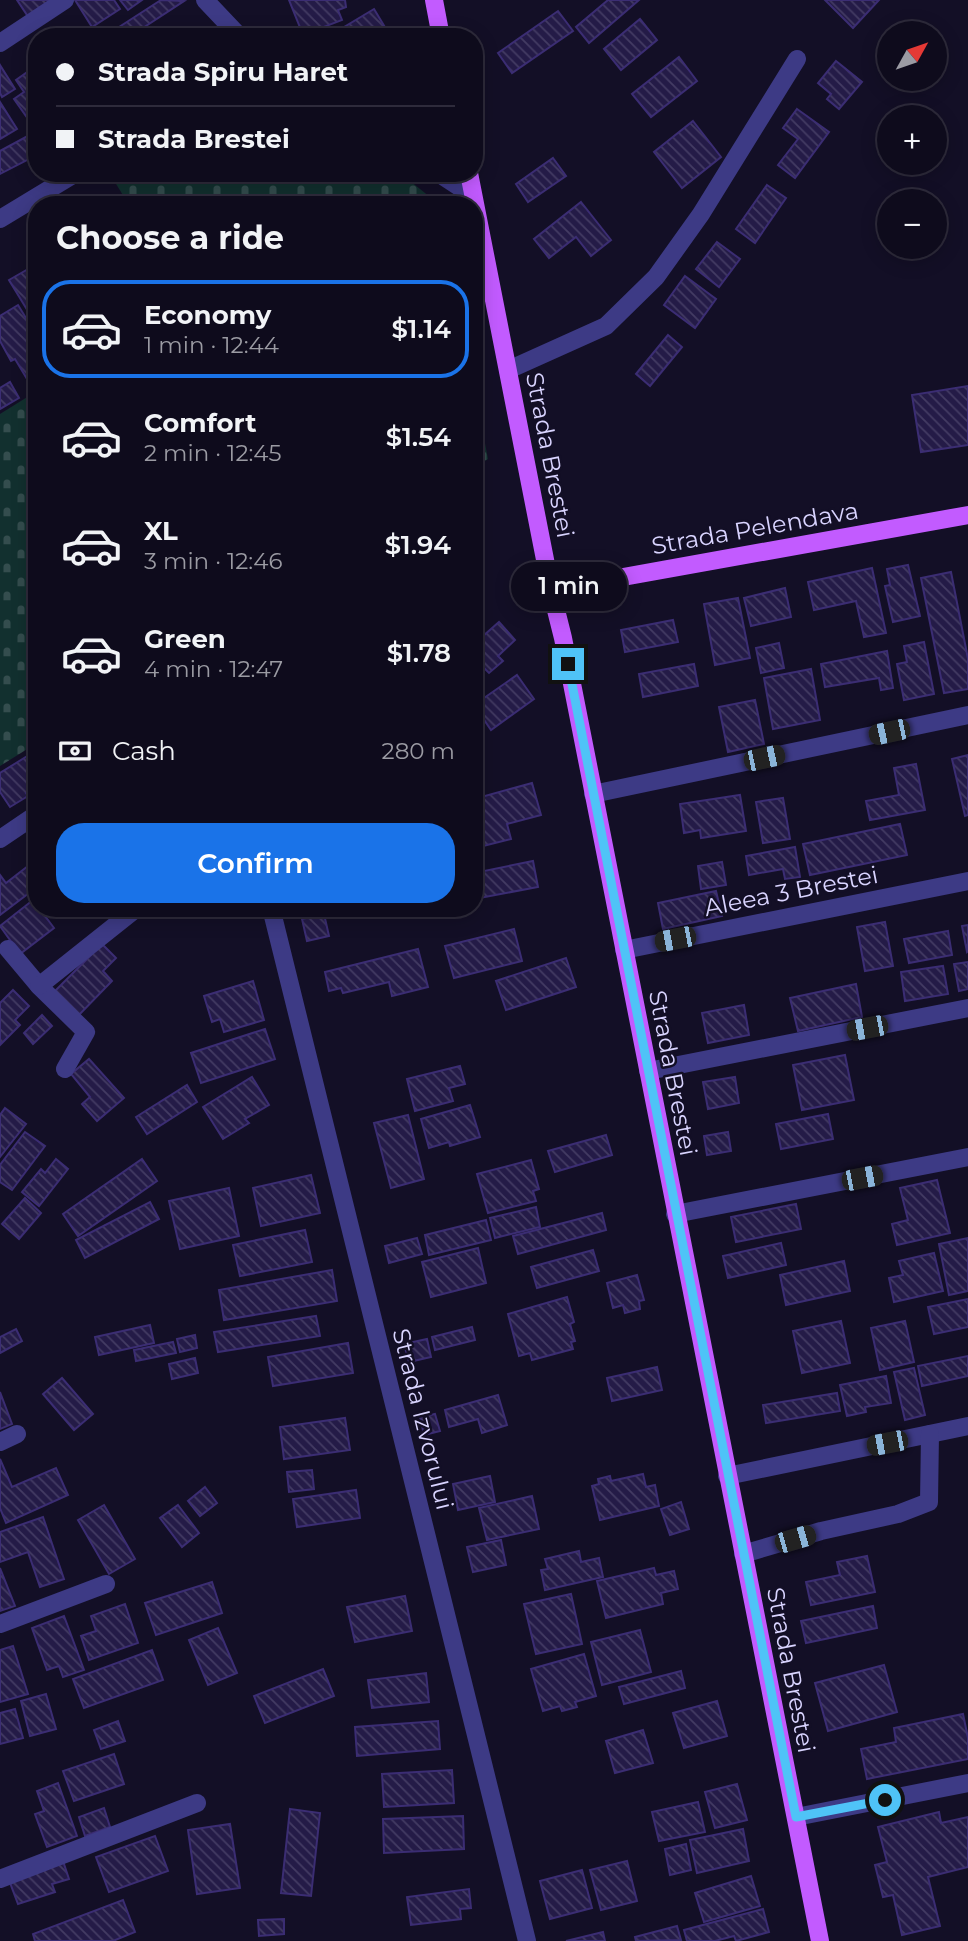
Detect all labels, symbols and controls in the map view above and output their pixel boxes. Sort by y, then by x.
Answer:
north arrow [877,21,947,91]
map controls [877,21,947,259]
text: Strada Spiru Haret [98,56,348,88]
button: + [877,105,947,175]
text: Strada Brestei [98,123,290,155]
button: − [877,189,947,259]
text: Choose a ride [56,218,284,257]
icon: car [60,298,123,361]
text: Economy [144,299,271,331]
text: $1.14 [391,313,451,345]
text: 1 min · 12:44 [144,331,279,359]
street label: Strada Brestei [520,370,580,540]
icon: car [60,406,123,469]
text: Comfort [144,407,256,439]
text: $1.54 [386,421,451,453]
text: 2 min · 12:45 [144,439,282,467]
street label: Strada Pelendava [649,496,861,560]
icon: car [60,514,123,577]
text: XL [144,515,178,547]
text: $1.94 [385,529,451,561]
text: 3 min · 12:46 [144,547,282,575]
callout: 1 min [510,562,626,612]
text: 1 min [538,572,600,600]
icon: car [60,622,123,685]
text: Green [144,623,226,655]
text: $1.78 [387,637,451,669]
route end [552,648,584,680]
text: 4 min · 12:47 [144,655,283,683]
car [867,717,912,747]
icon: cash [56,732,94,770]
text: Cash [112,735,176,767]
text: 280 m [382,737,455,765]
car [742,743,787,773]
button: Confirm [56,823,455,903]
street label: Aleea 3 Brestei [702,860,880,922]
car [653,925,698,953]
street label: Strada Brestei [643,988,703,1158]
car [845,1014,890,1042]
car [840,1164,885,1192]
street label: Strada Izvorului [386,1325,460,1513]
car [865,1429,910,1457]
car [772,1523,819,1555]
street label: Strada Brestei [761,1585,821,1755]
route start [869,1784,901,1816]

